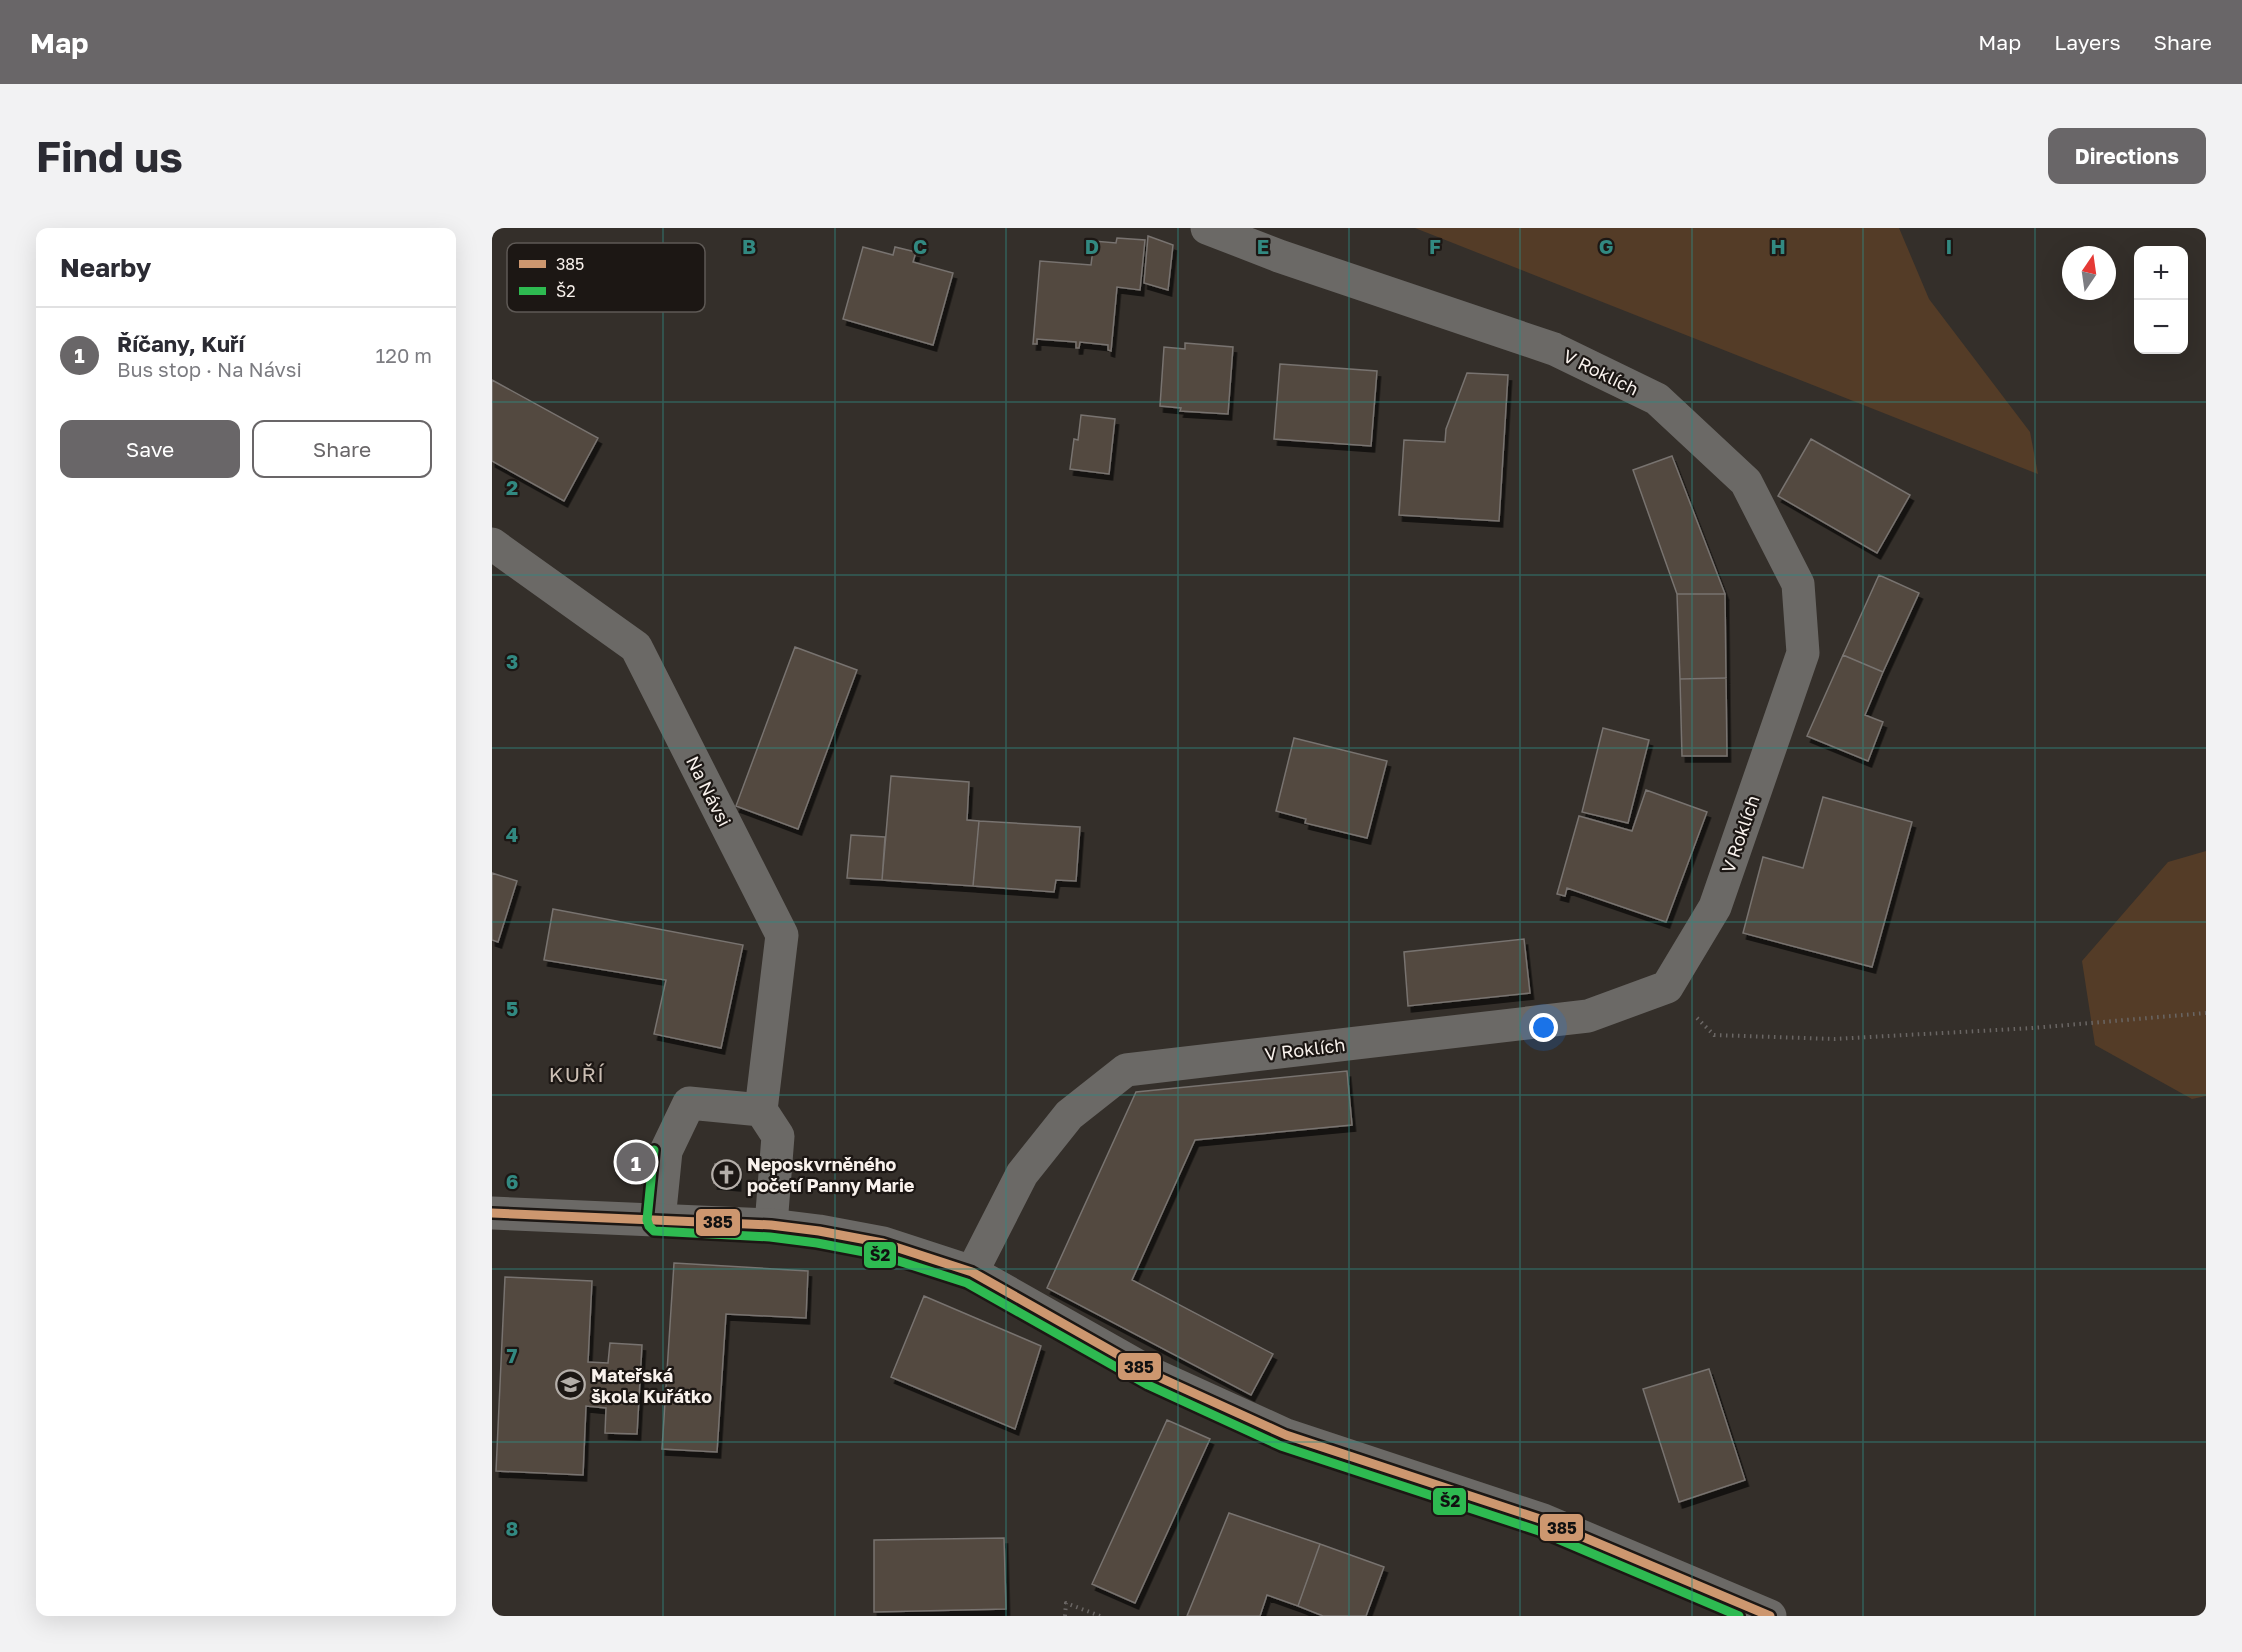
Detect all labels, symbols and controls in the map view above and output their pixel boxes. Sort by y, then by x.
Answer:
text: Map [30,26,88,59]
text: Map [1978,29,2021,55]
text: Layers [2054,29,2121,55]
text: Share [2154,29,2212,55]
button: Directions [2048,128,2206,184]
text: Find us [36,131,183,181]
text: B [742,234,756,258]
text: C [913,234,927,258]
text: D [1085,234,1099,258]
text: E [1257,234,1269,258]
text: F [1429,234,1441,258]
text: G [1599,234,1613,258]
text: H [1770,234,1786,258]
text: I [1946,234,1952,258]
legend [507,243,705,312]
north arrow [2062,246,2116,300]
map controls [2134,246,2188,354]
button: + [2134,246,2188,300]
text: Nearby [60,252,151,283]
text: 385 [556,254,584,274]
text: Š2 [556,281,576,301]
button: − [2134,300,2188,354]
text: Říčany, Kuří [117,330,245,357]
text: 1 [74,343,85,367]
text: 120 m [376,343,432,367]
street label: V Roklích [1560,344,1642,400]
text: Bus stop · Na Návsi [117,357,302,381]
button: Save [60,420,240,478]
button: Share [252,420,432,478]
text: 2 [506,475,518,499]
text: 3 [506,649,518,673]
street label: Na Návsi [682,752,736,830]
street label: V Roklích [1716,792,1764,876]
text: 4 [506,822,518,846]
text: 5 [506,996,518,1020]
your location [1529,1013,1558,1042]
street label: V Roklích [1263,1033,1347,1065]
district label: KUŘÍ [549,1061,605,1087]
pin: 1 [616,1140,656,1184]
place label: Neposkvrněného početí Panny Marie [747,1153,915,1196]
church icon: Neposkvrněného početí Panny Marie [710,1158,742,1190]
text: 6 [506,1169,518,1193]
line badge: 385 [695,1208,741,1237]
text: 385 [703,1212,733,1232]
line badge: Š2 [863,1241,897,1269]
text: Š2 [870,1245,890,1265]
text: 7 [507,1343,518,1367]
line badge: 385 [1117,1352,1162,1381]
text: 385 [1124,1357,1154,1377]
place label: Mateřská škola Kuřátko [591,1364,712,1407]
school or university icon: Mateřská škola Kuřátko [554,1369,586,1401]
line badge: Š2 [1432,1487,1467,1516]
text: Š2 [1440,1491,1460,1511]
line badge: 385 [1539,1513,1584,1542]
text: 8 [506,1516,518,1540]
text: 385 [1547,1518,1577,1538]

